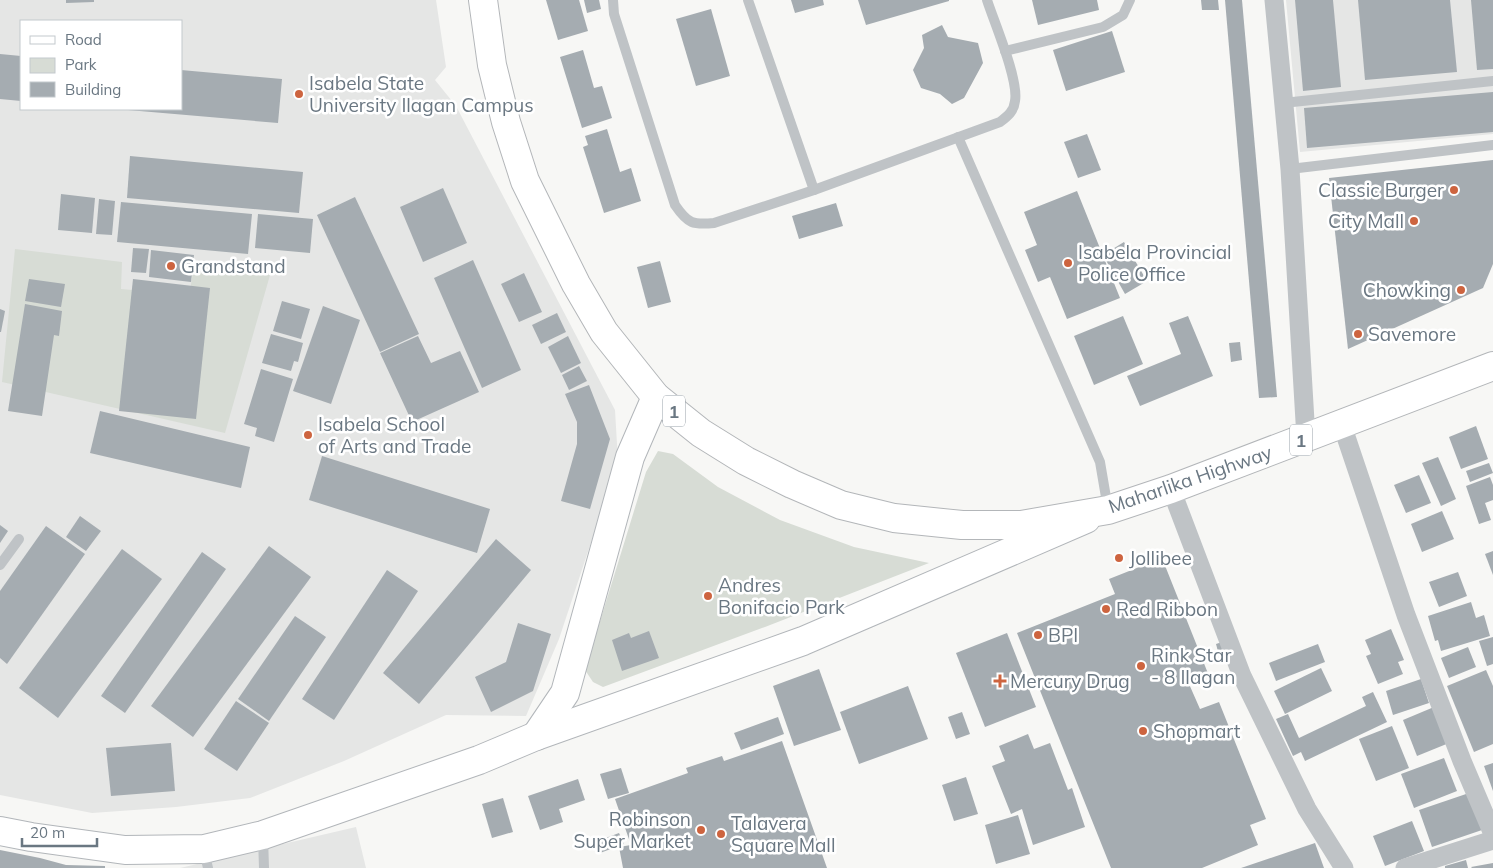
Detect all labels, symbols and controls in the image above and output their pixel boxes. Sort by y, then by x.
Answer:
legend [20,20,182,110]
text: Road [65,30,102,49]
text: Park [65,55,97,74]
place label: Isabela State University Ilagan Campus [309,71,534,117]
text: Building [65,80,121,99]
marker: Isabela State University Ilagan Campus [293,88,305,100]
place label: Classic Burger [1318,178,1444,202]
marker: Classic Burger [1448,184,1460,196]
place label: City Mall [1328,209,1404,233]
marker: City Mall [1408,215,1420,227]
place label: Isabela Provincial Police Office [1078,240,1232,286]
place label: Grandstand [181,254,286,278]
marker: Isabela Provincial Police Office [1062,257,1074,269]
marker: Grandstand [165,260,177,272]
place label: Chowking [1363,278,1451,302]
marker: Chowking [1455,284,1467,296]
place label: Savemore [1368,322,1456,346]
marker: Savemore [1352,328,1364,340]
road number: 1 [663,396,685,426]
place label: Isabela School of Arts and Trade [318,412,471,458]
road number: 1 [1290,424,1312,456]
marker: Isabela School of Arts and Trade [302,429,314,441]
street label: Maharlika Highway [1105,440,1275,518]
place label: Jollibee [1129,546,1192,570]
marker: Jollibee [1113,552,1125,564]
place label: Andres Bonifacio Park [718,573,845,619]
marker: Andres Bonifacio Park [702,590,714,602]
place label: Red Ribbon [1116,597,1218,621]
marker: Red Ribbon [1100,603,1112,615]
place label: BPI [1048,623,1078,647]
marker: BPI [1032,629,1044,641]
place label: Rink Star - 8 Ilagan [1151,643,1235,689]
marker: Rink Star - 8 Ilagan [1135,660,1147,672]
place label: Mercury Drug [1010,669,1130,693]
marker: Mercury Drug [994,675,1006,687]
place label: Shopmart [1153,719,1241,743]
marker: Shopmart [1137,725,1149,737]
place label: Robinson Super Market [573,807,691,853]
place label: Talavera Square Mall [731,811,835,857]
scale bar [22,816,98,848]
text: 20 m [30,823,65,842]
marker: Robinson Super Market [695,824,707,836]
marker: Talavera Square Mall [715,828,727,840]

